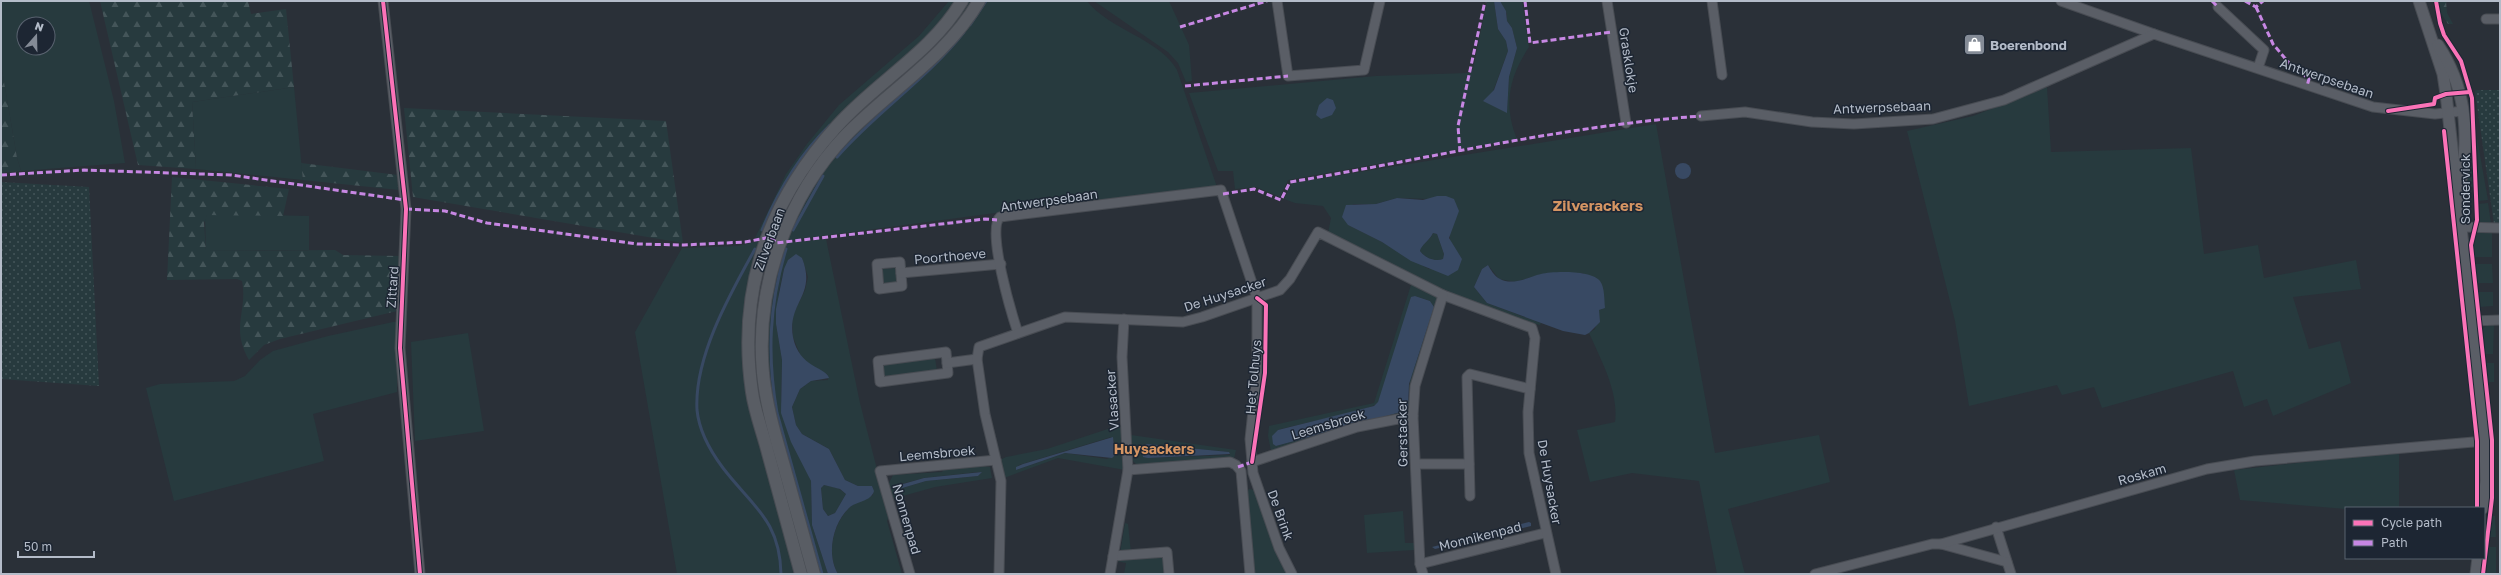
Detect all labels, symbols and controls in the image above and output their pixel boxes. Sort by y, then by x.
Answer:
north arrow [16,16,56,56]
text: N [33,19,46,34]
street label: Grasklokje [1616,26,1642,94]
shop icon: Boerenbond [1961,32,1987,58]
place label: Boerenbond [1990,37,2067,53]
street label: Antwerpsebaan [2278,54,2376,102]
street label: Antwerpsebaan [1833,97,1931,117]
street label: Sondervick [2457,153,2473,224]
street label: Antwerpsebaan [999,185,1099,215]
district label: Zilverackers [1553,196,1643,214]
street label: Zilverbaan [750,205,788,273]
street label: Poorthoeve [913,245,987,267]
street label: Zittard [383,266,401,308]
street label: De Huysacker [1182,273,1268,315]
street label: Het Tolhuys [1242,339,1264,415]
street label: Vlasacker [1102,369,1122,431]
street label: Gerstacker [1393,399,1411,467]
street label: Leemsbroek [1289,405,1367,443]
street label: De Huysacker [1535,438,1565,526]
district label: Huysackers [1114,440,1194,457]
street label: Leemsbroek [898,442,976,464]
street label: Roskam [2116,459,2168,489]
street label: Nonnenpad [889,482,925,556]
street label: De Brink [1265,488,1298,543]
legend [2345,507,2485,559]
text: Cycle path [2381,515,2442,530]
street label: Monnikenpad [1437,518,1523,554]
scale bar [18,533,94,559]
text: Path [2381,535,2408,550]
text: 50 m [24,539,52,554]

